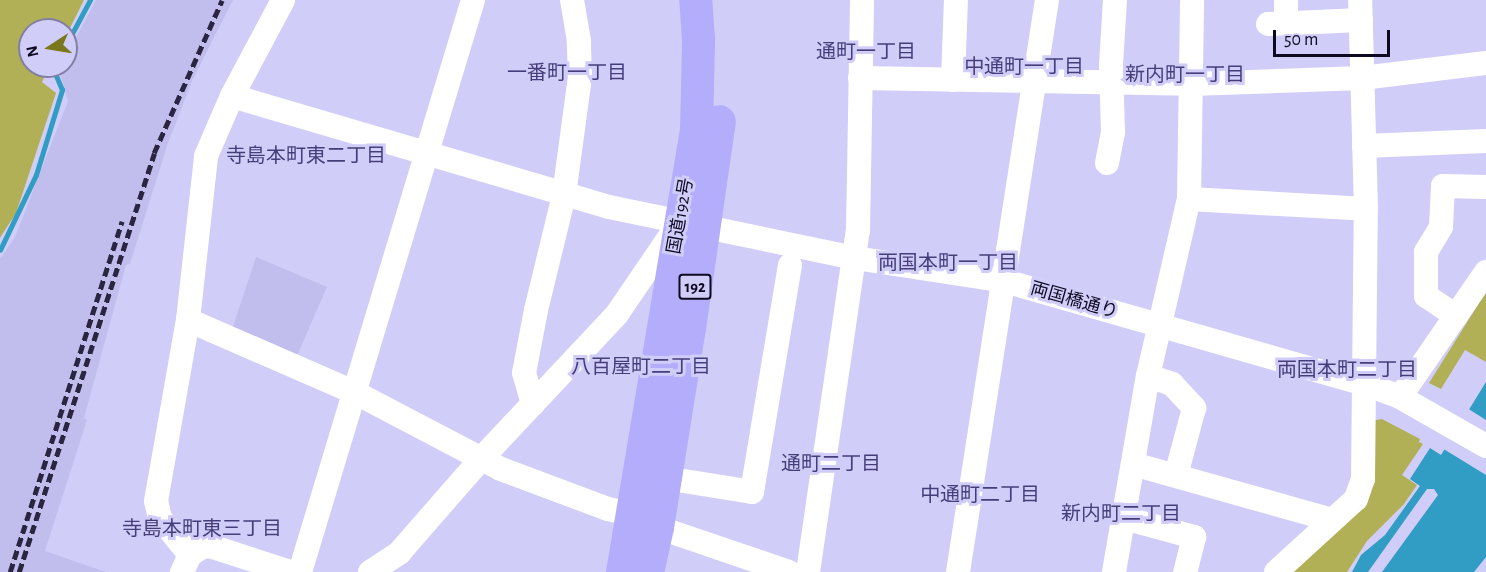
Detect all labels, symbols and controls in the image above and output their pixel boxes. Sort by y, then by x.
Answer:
north arrow [18,18,78,78]
scale bar [1276,18,1393,56]
text: 50 m [1284,31,1318,49]
district label: 通町一丁目 [816,40,916,64]
text: N [23,44,41,58]
district label: 中通町一丁目 [964,55,1084,79]
district label: 一番町一丁目 [507,61,627,85]
district label: 新内町一丁目 [1125,63,1245,87]
district label: 寺島本町東二丁目 [226,144,386,168]
street label: 国道192号 [664,176,698,256]
district label: 両国本町一丁目 [878,251,1018,275]
road number: 192 [677,274,713,300]
street label: 両国橋通り [1028,278,1120,324]
district label: 八百屋町二丁目 [571,355,711,379]
district label: 両国本町二丁目 [1277,358,1417,382]
district label: 通町二丁目 [781,452,881,476]
district label: 中通町二丁目 [920,483,1040,507]
district label: 新内町二丁目 [1061,502,1181,526]
district label: 寺島本町東三丁目 [122,517,282,541]

